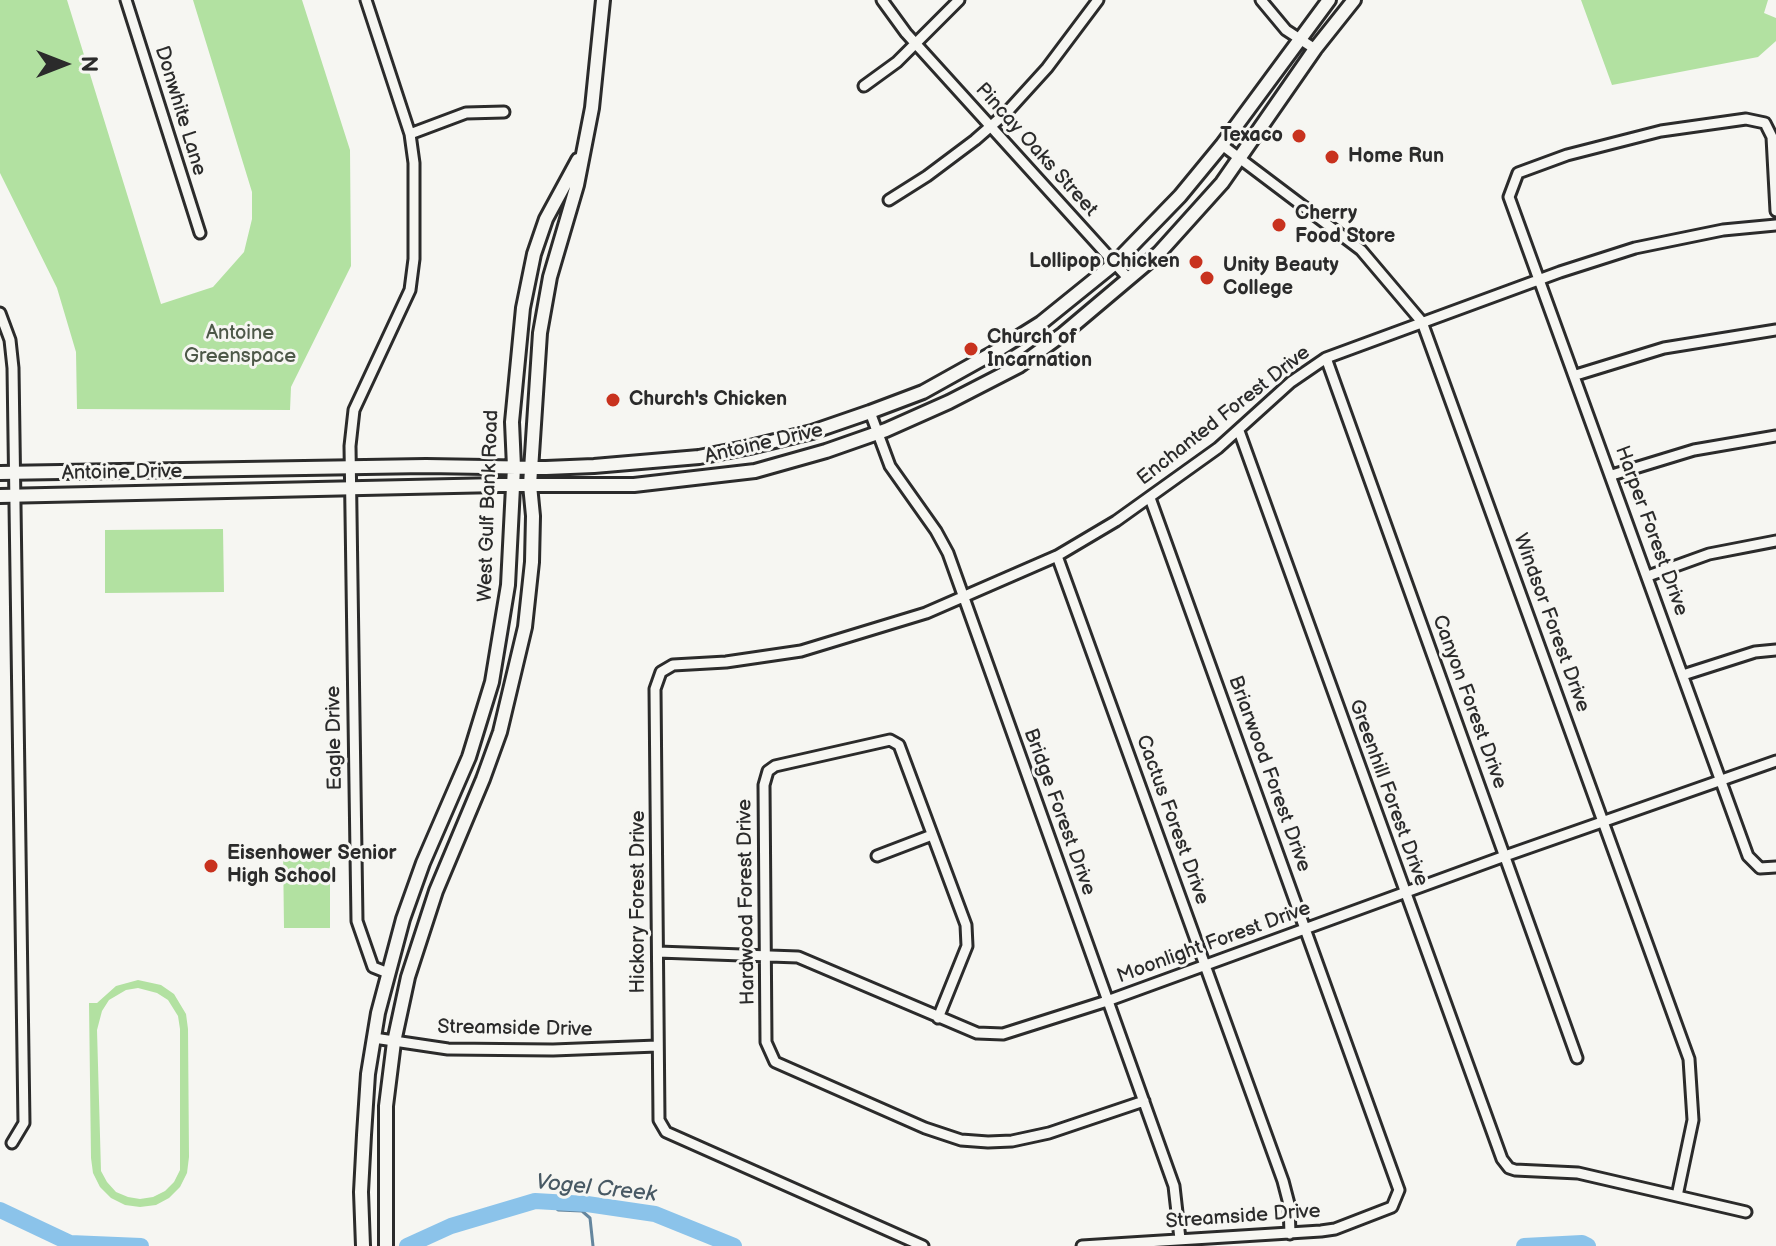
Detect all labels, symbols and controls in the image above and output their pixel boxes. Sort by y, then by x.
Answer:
north arrow [24,24,104,104]
street label: Donwhite Lane [149,43,211,179]
text: N [75,56,102,72]
street label: Pincay Oaks Street [970,78,1102,222]
place label: Texaco [1220,124,1283,148]
marker: Texaco [1290,127,1308,145]
place label: Home Run [1348,145,1444,169]
marker: Home Run [1323,148,1341,166]
place label: Cherry Food Store [1295,202,1395,249]
marker: Cherry Food Store [1270,216,1288,234]
place label: Lollipop Chicken [1029,250,1180,274]
marker: Lollipop Chicken [1187,253,1205,271]
place label: Unity Beauty College [1223,254,1339,301]
marker: Unity Beauty College [1198,269,1216,287]
park label: Antoine Greenspace [184,322,296,369]
place label: Church of Incarnation [987,326,1092,373]
marker: Church of Incarnation [962,340,980,358]
street label: Enchanted Forest Drive [1133,341,1315,491]
place label: Church's Chicken [629,388,787,412]
marker: Church's Chicken [604,391,622,409]
street label: West Gulf Bank Road [474,409,504,603]
street label: Antoine Drive [703,419,825,469]
street label: Harper Forest Drive [1609,443,1693,619]
street label: Antoine Drive [61,460,183,486]
street label: Windsor Forest Drive [1508,530,1594,716]
street label: Canyon Forest Drive [1426,612,1512,792]
street label: Briarwood Forest Drive [1222,673,1316,875]
street label: Eagle Drive [322,685,348,791]
street label: Greenhill Forest Drive [1343,696,1433,890]
street label: Bridge Forest Drive [1018,725,1100,899]
street label: Cactus Forest Drive [1130,732,1214,908]
street label: Hardwood Forest Drive [733,799,761,1005]
street label: Hickory Forest Drive [627,810,651,994]
place label: Eisenhower Senior High School [227,842,397,889]
marker: Eisenhower Senior High School [202,857,220,875]
street label: Moonlight Forest Drive [1114,897,1314,989]
street label: Streamside Drive [437,1016,593,1042]
water label: Vogel Creek [534,1170,658,1208]
street label: Streamside Drive [1165,1200,1321,1234]

